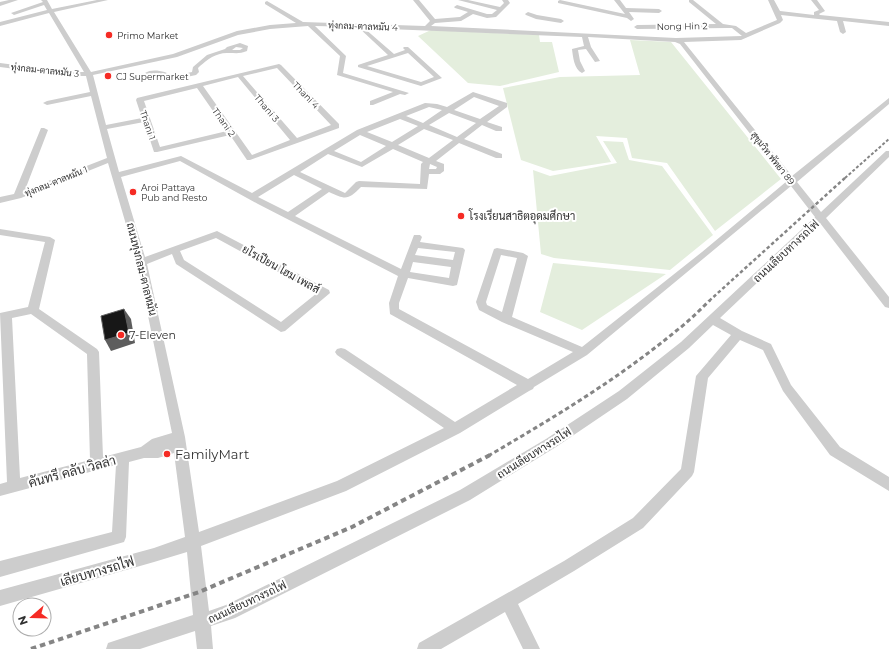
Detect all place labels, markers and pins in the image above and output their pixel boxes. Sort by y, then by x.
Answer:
marker: Primo Market [104,30,114,40]
place label: Primo Market [117,30,179,41]
marker: CJ Supermarket [103,71,113,81]
place label: CJ Supermarket [116,71,189,82]
place label: Aroi Pattaya Pub and Resto [141,182,208,203]
marker: Aroi Pattaya Pub and Resto [128,187,138,197]
place label: โรงเรียนสาธิตอุดมศึกษา [468,208,575,225]
marker: โรงเรียนสาธิตอุดมศึกษา [456,211,466,221]
place label: 7-Eleven [129,328,176,342]
marker: 7-Eleven [116,330,126,340]
place label: FamilyMart [175,446,249,462]
marker: FamilyMart [162,449,172,459]

